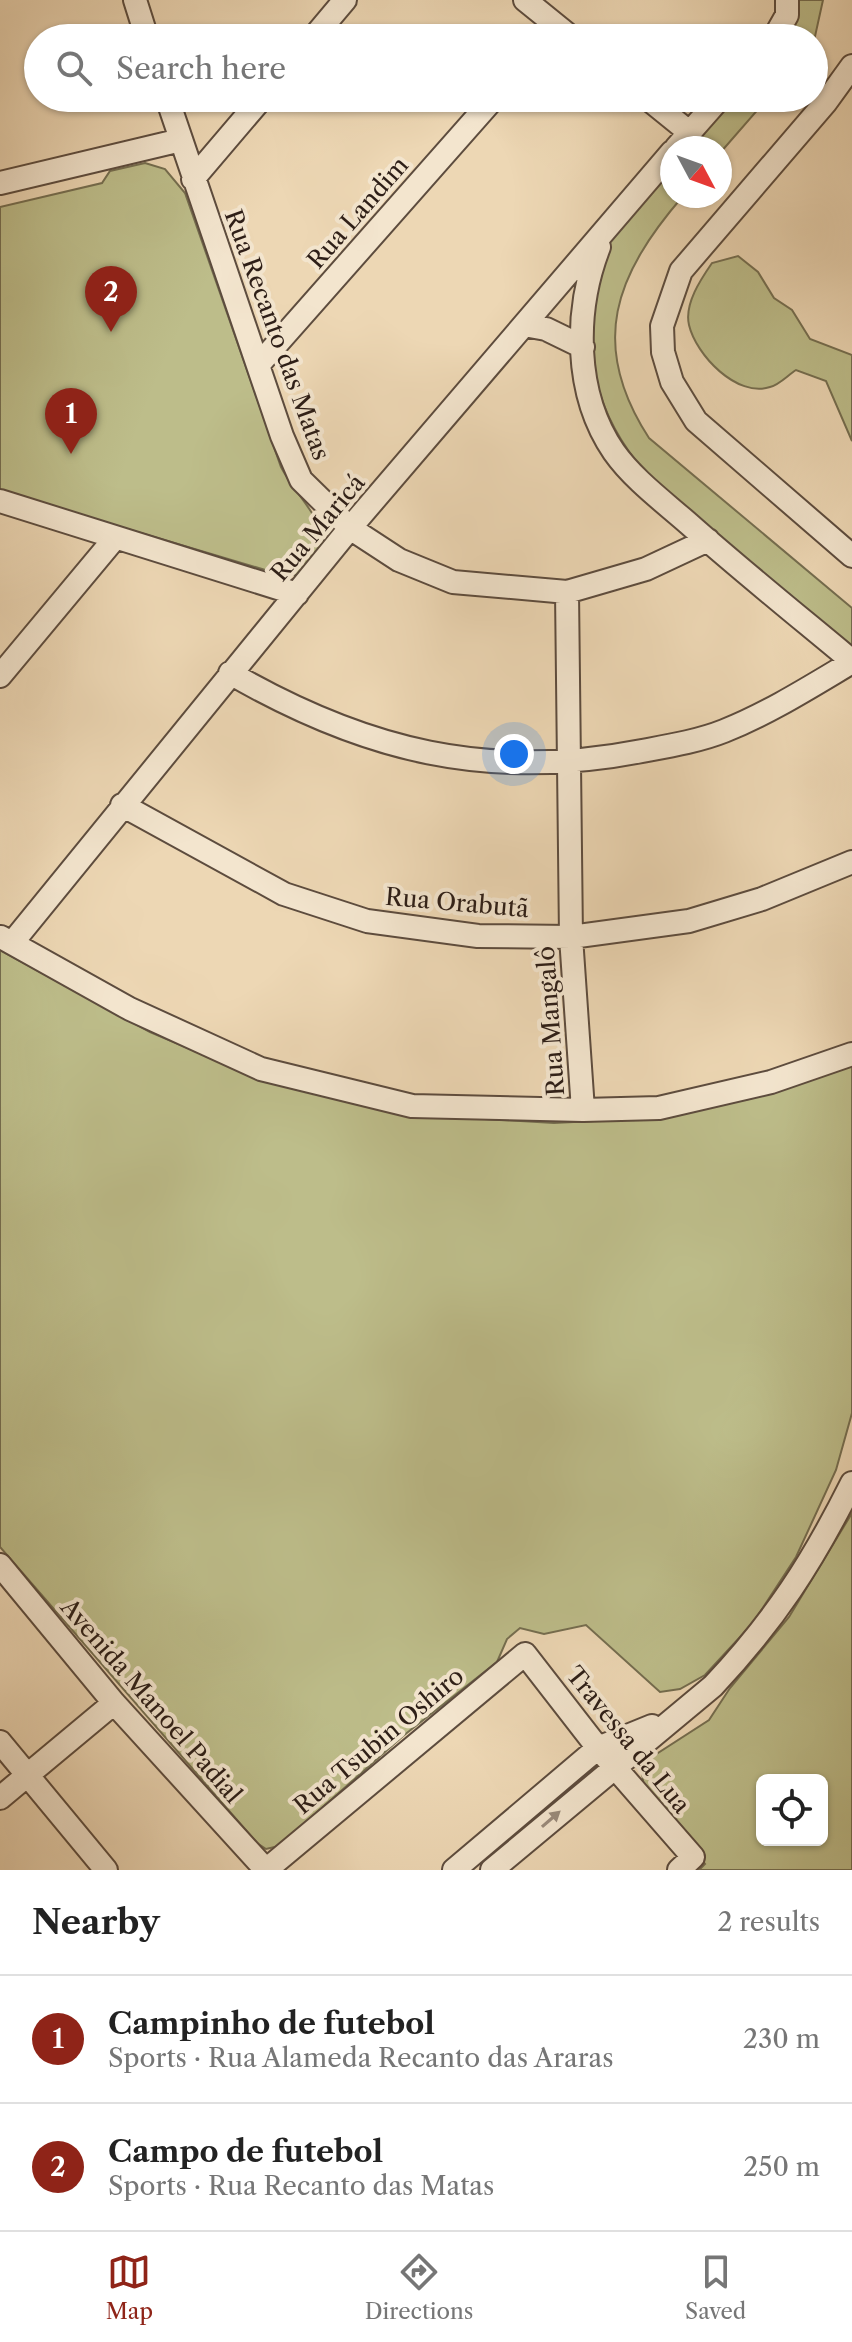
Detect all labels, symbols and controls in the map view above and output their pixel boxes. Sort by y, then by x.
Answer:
search box [24,24,828,112]
icon: search [52,46,96,90]
text: Search here [116,50,286,87]
north arrow [660,136,732,208]
street label: Rua Landim [301,151,414,275]
street label: Rua Recanto das Matas [219,206,336,464]
pin: 2 [85,266,137,332]
pin: 1 [45,388,97,454]
street label: Rua Maricá [265,468,371,587]
your location [494,734,534,774]
street label: Rua Orabutã [384,882,530,923]
street label: Rua Mangalô [531,945,570,1097]
street label: Avenida Manoel Padial [54,1592,248,1809]
street label: Travessa da Lua [560,1660,697,1819]
street label: Rua Tsubin Oshiro [288,1661,469,1820]
map controls [756,1774,828,1846]
button: locate [756,1774,828,1846]
one-way arrow [540,1811,560,1828]
text: Nearby [32,1901,160,1943]
text: 2 results [717,1906,820,1938]
text: Campinho de futebol [108,2005,435,2042]
text: 1 [52,2023,64,2055]
text: 230 m [743,2023,820,2055]
text: Sports · Rua Alameda Recanto das Araras [108,2042,614,2074]
text: Campo de futebol [108,2133,383,2170]
text: 2 [50,2151,66,2183]
text: 250 m [743,2151,820,2183]
text: Sports · Rua Recanto das Matas [108,2170,494,2202]
tab: Map [106,2250,153,2325]
tab: Directions [365,2250,473,2325]
tab: Saved [685,2250,746,2325]

